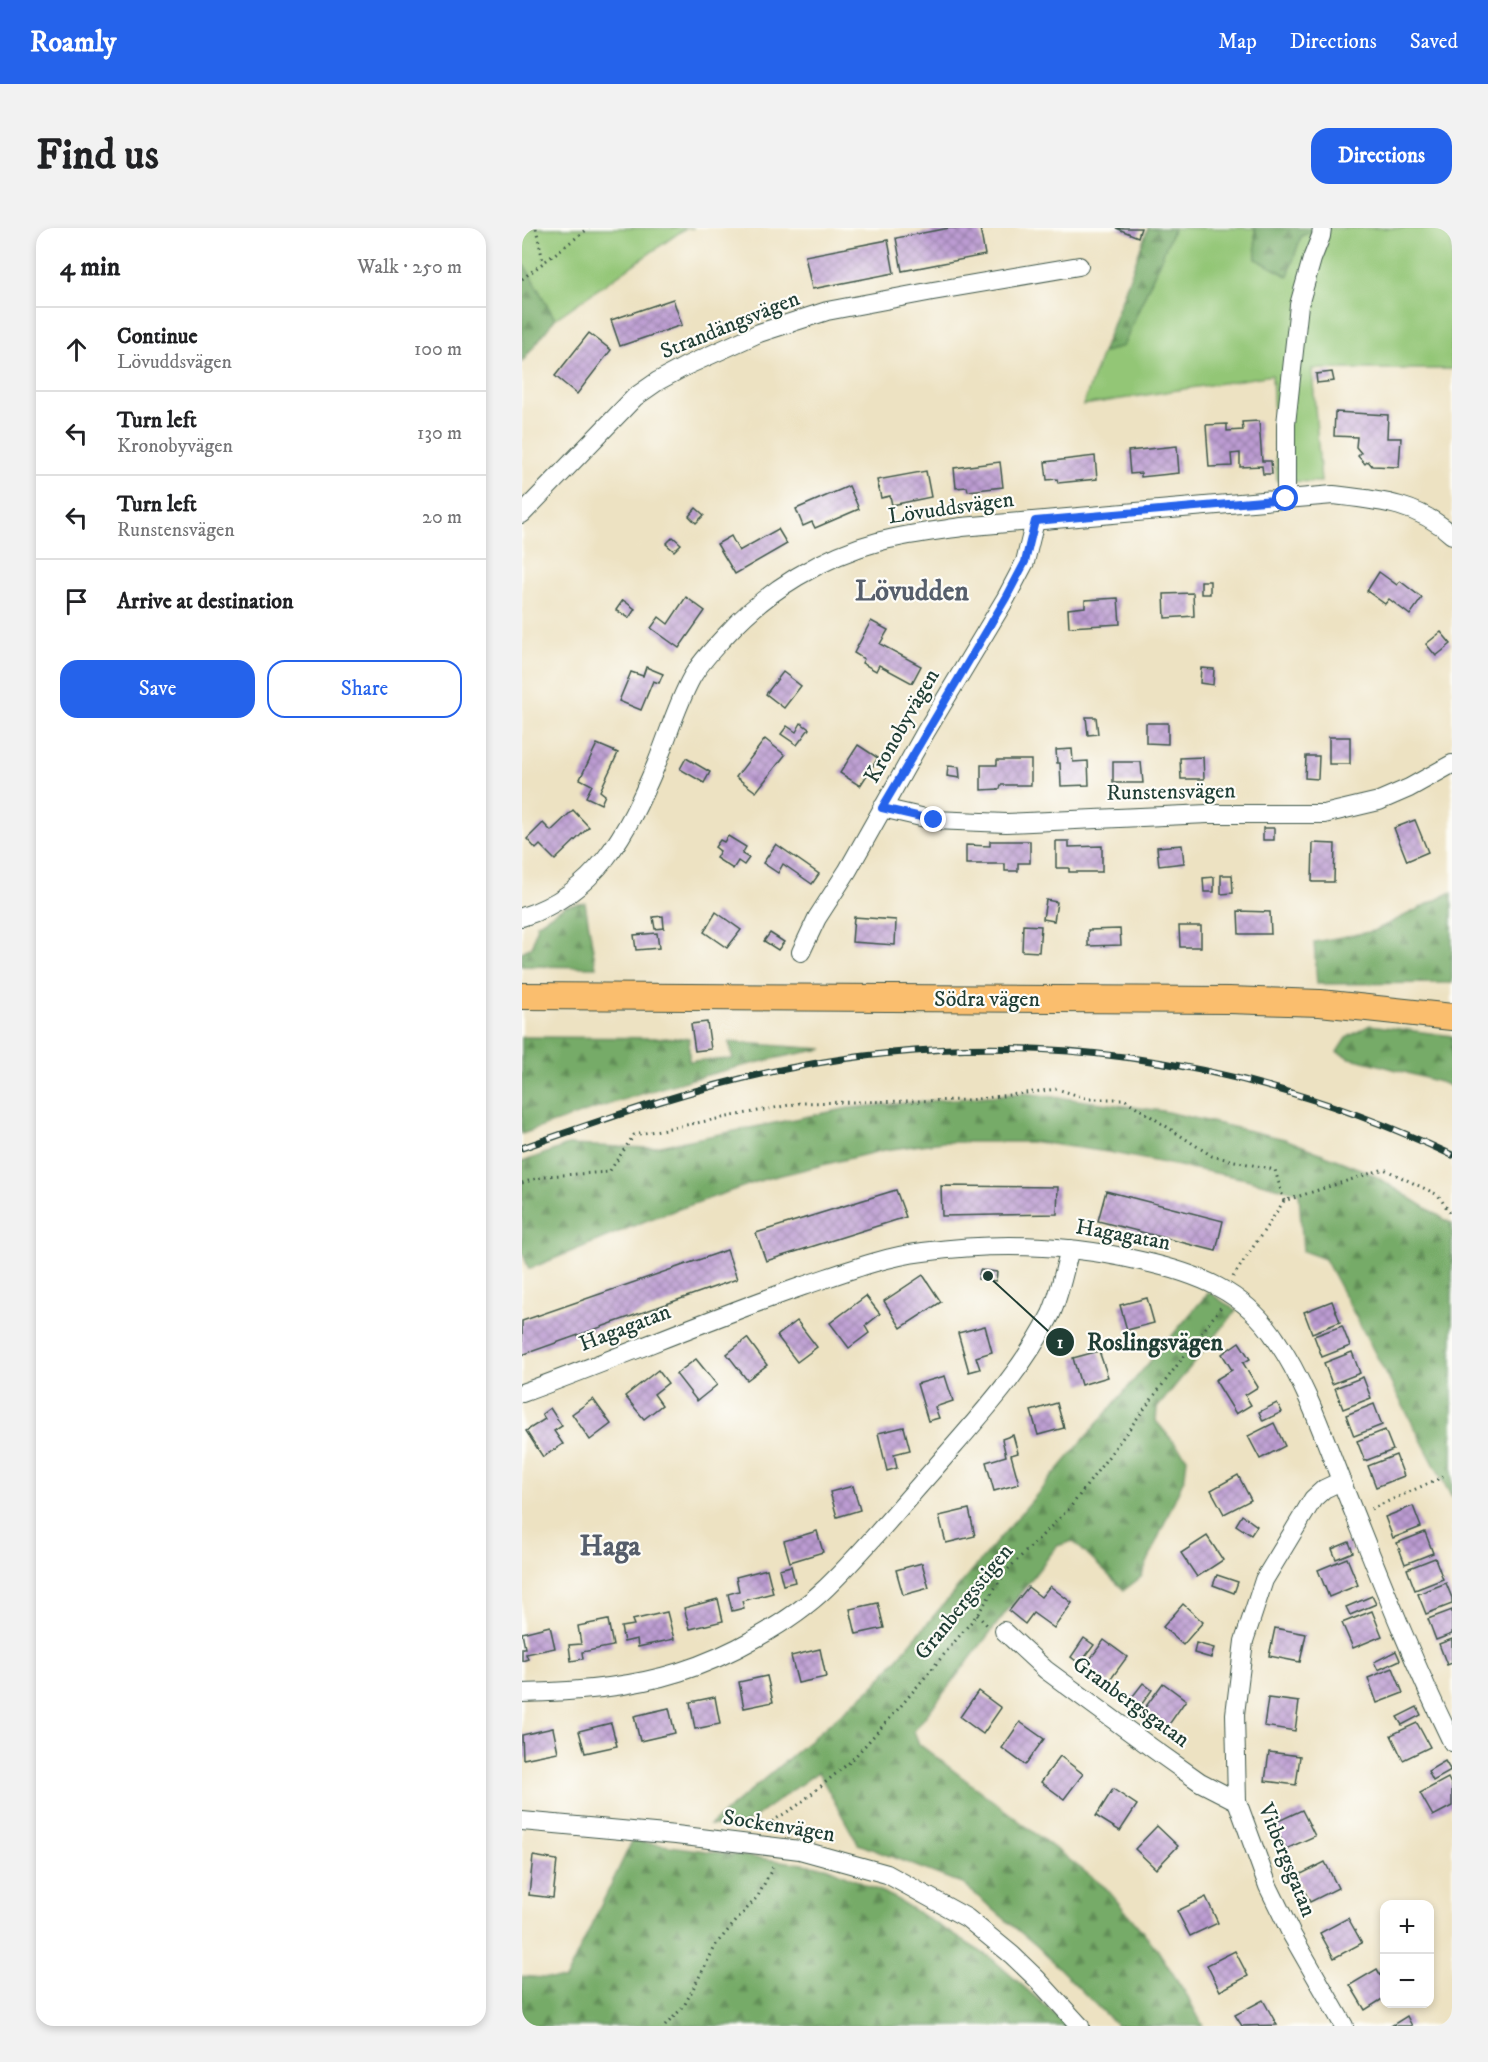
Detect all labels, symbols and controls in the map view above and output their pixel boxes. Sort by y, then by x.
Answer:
text: Roamly [30,25,116,60]
text: Map [1218,29,1257,55]
text: Directions [1290,29,1377,55]
text: Saved [1410,29,1458,55]
button: Directions [1311,128,1452,184]
text: Find us [36,130,159,182]
text: 4 min [60,251,120,284]
text: Walk · 250 m [357,255,462,280]
street label: Strandängsvägen [656,285,804,365]
text: Continue [117,323,198,350]
icon: ahead [60,333,93,366]
text: 100 m [414,337,462,362]
text: Lövuddsvägen [117,350,232,375]
text: Turn left [117,407,197,434]
icon: left [60,417,93,450]
text: 130 m [417,421,462,446]
text: Kronobyvägen [117,434,233,459]
route start [1272,485,1298,511]
street label: Lövuddsvägen [886,486,1016,530]
text: Turn left [117,491,197,518]
icon: left [60,501,93,534]
text: 20 m [422,505,462,530]
text: Runstensvägen [117,518,235,543]
district label: Lövudden [855,574,969,609]
icon: arrive [60,585,93,618]
text: Arrive at destination [117,588,294,615]
button: Save [60,660,255,718]
button: Share [267,660,462,718]
street label: Kronobyvägen [858,664,946,788]
street label: Runstensvägen [1106,777,1236,807]
route end [920,806,946,832]
street label: Södra vägen [934,986,1040,1013]
street label: Hagagatan [1073,1213,1173,1257]
street label: Hagagatan [575,1298,675,1358]
callout: Roslingsvägen [1045,1321,1235,1363]
text: Roslingsvägen [1087,1328,1224,1358]
text: 1 [1057,1332,1064,1354]
district label: Haga [580,1529,642,1564]
street label: Granbergsstigen [909,1538,1019,1665]
street label: Granbergsgatan [1067,1651,1195,1754]
street label: Vitbergsgatan [1252,1798,1322,1921]
street label: Sockenvägen [721,1804,838,1848]
map controls [1380,1900,1434,2008]
button: + [1380,1900,1434,1954]
button: − [1380,1954,1434,2008]

